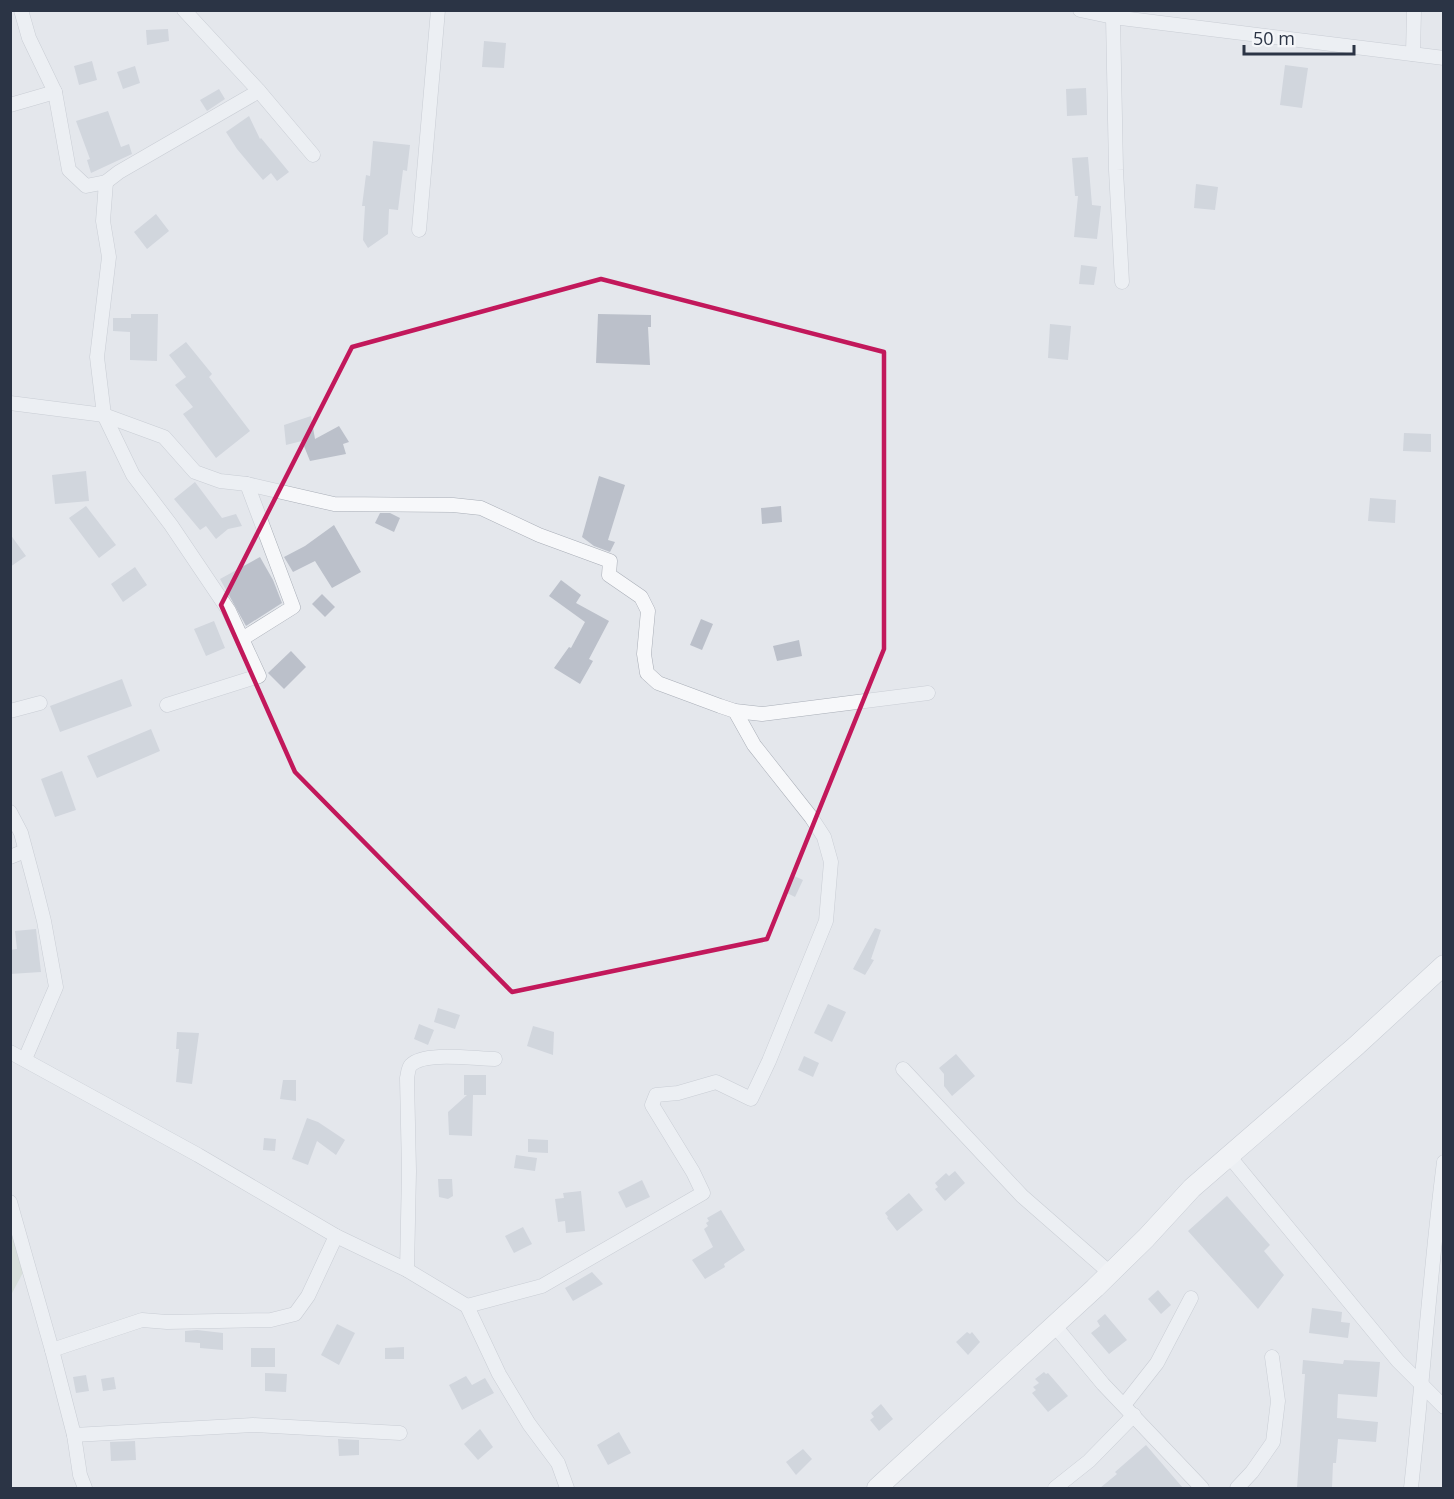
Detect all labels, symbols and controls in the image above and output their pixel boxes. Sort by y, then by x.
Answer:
scale bar [1244,18,1354,56]
text: 50 m [1253,26,1295,50]

